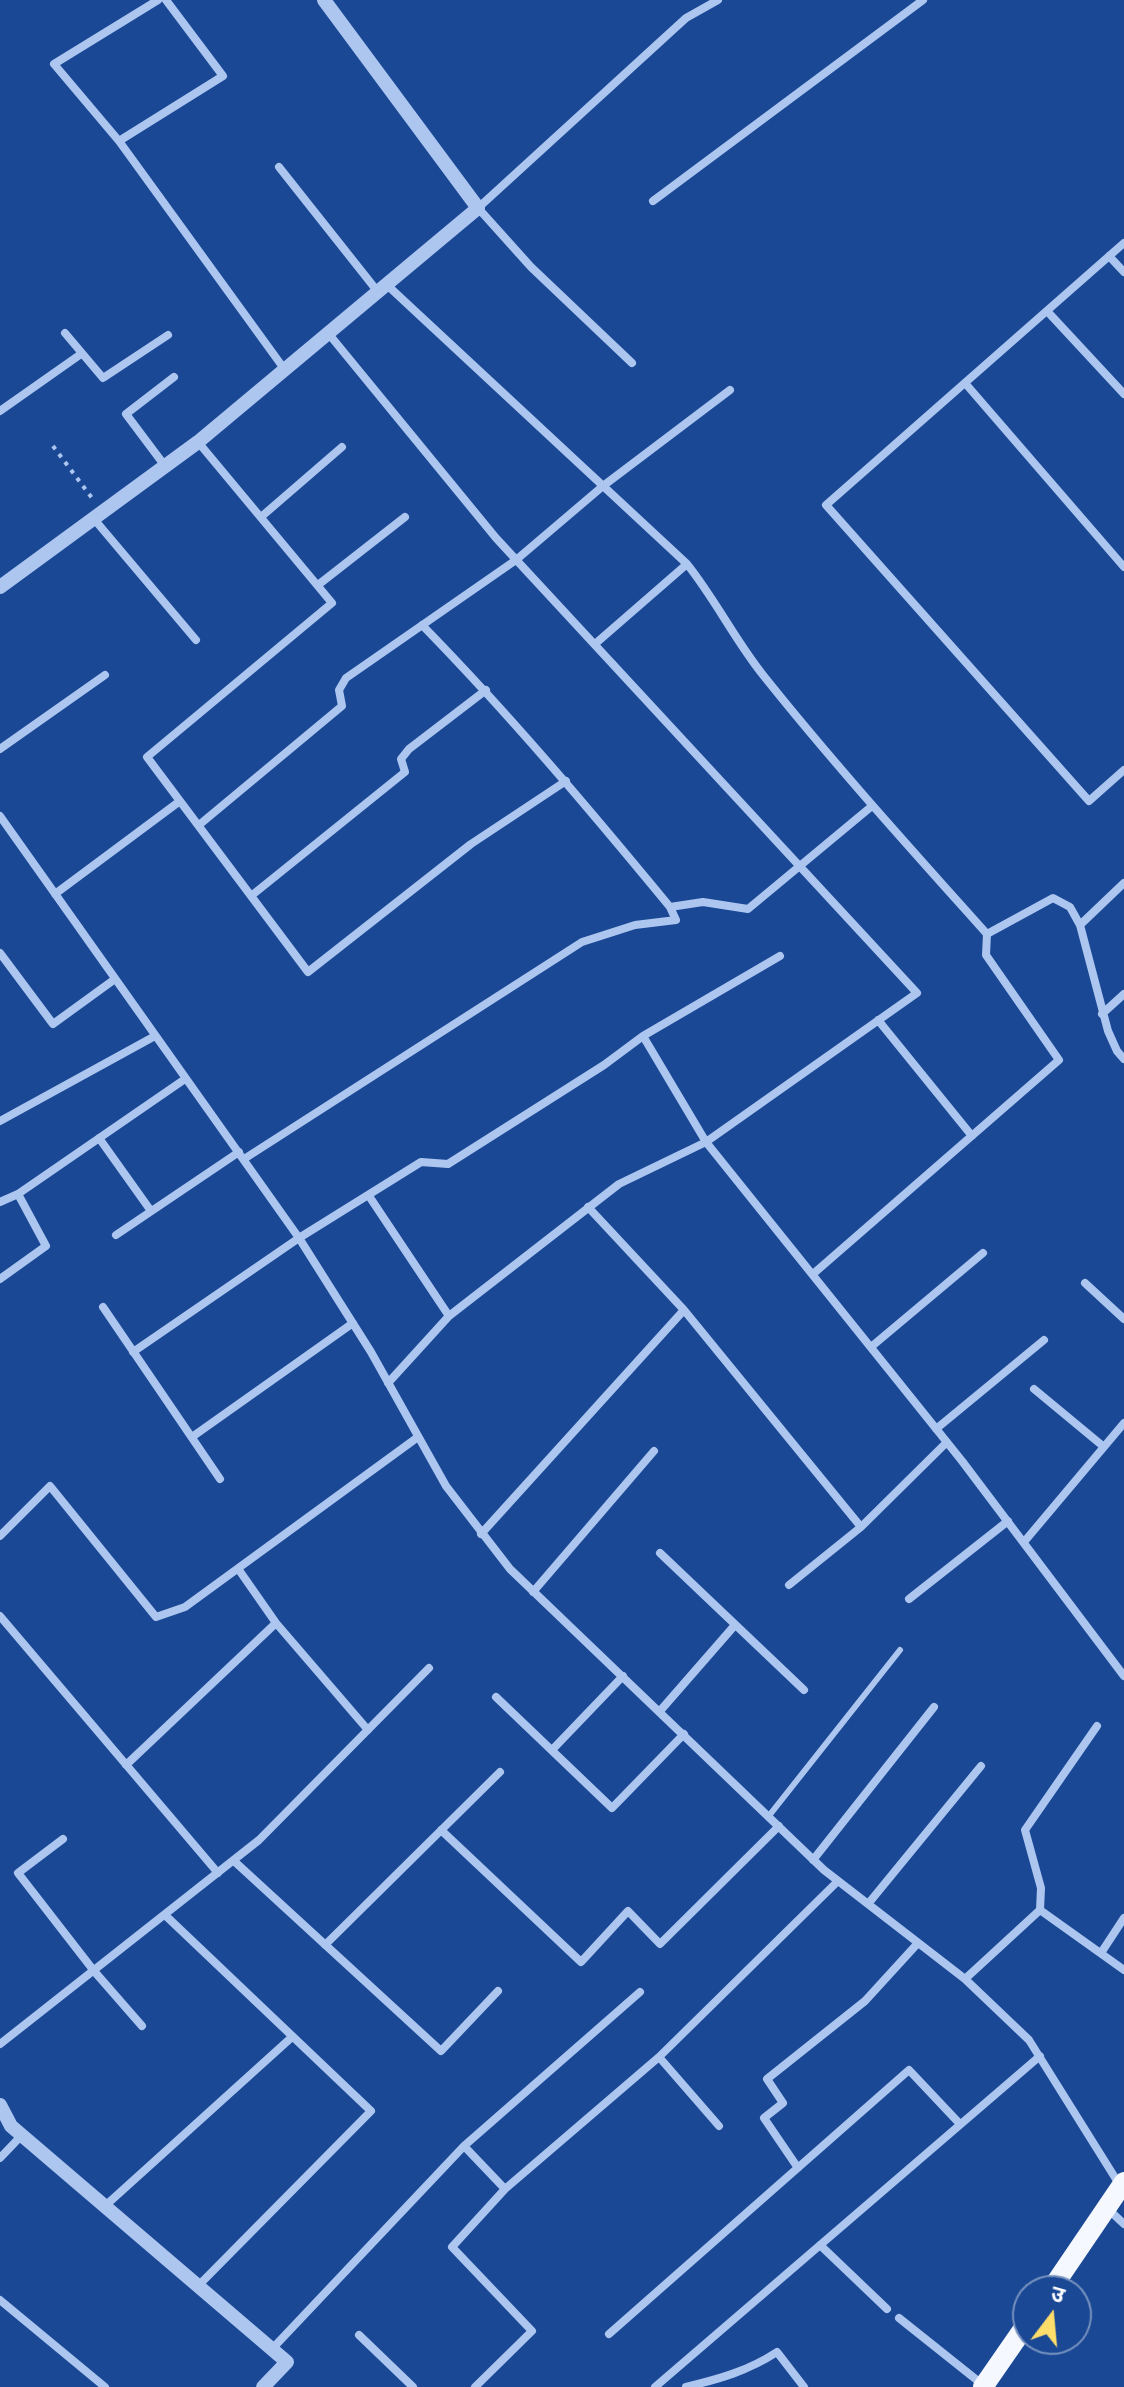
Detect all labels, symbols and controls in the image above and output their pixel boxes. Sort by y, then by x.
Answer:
north arrow [1012,2275,1092,2355]
text: उ [1047,2277,1069,2311]

